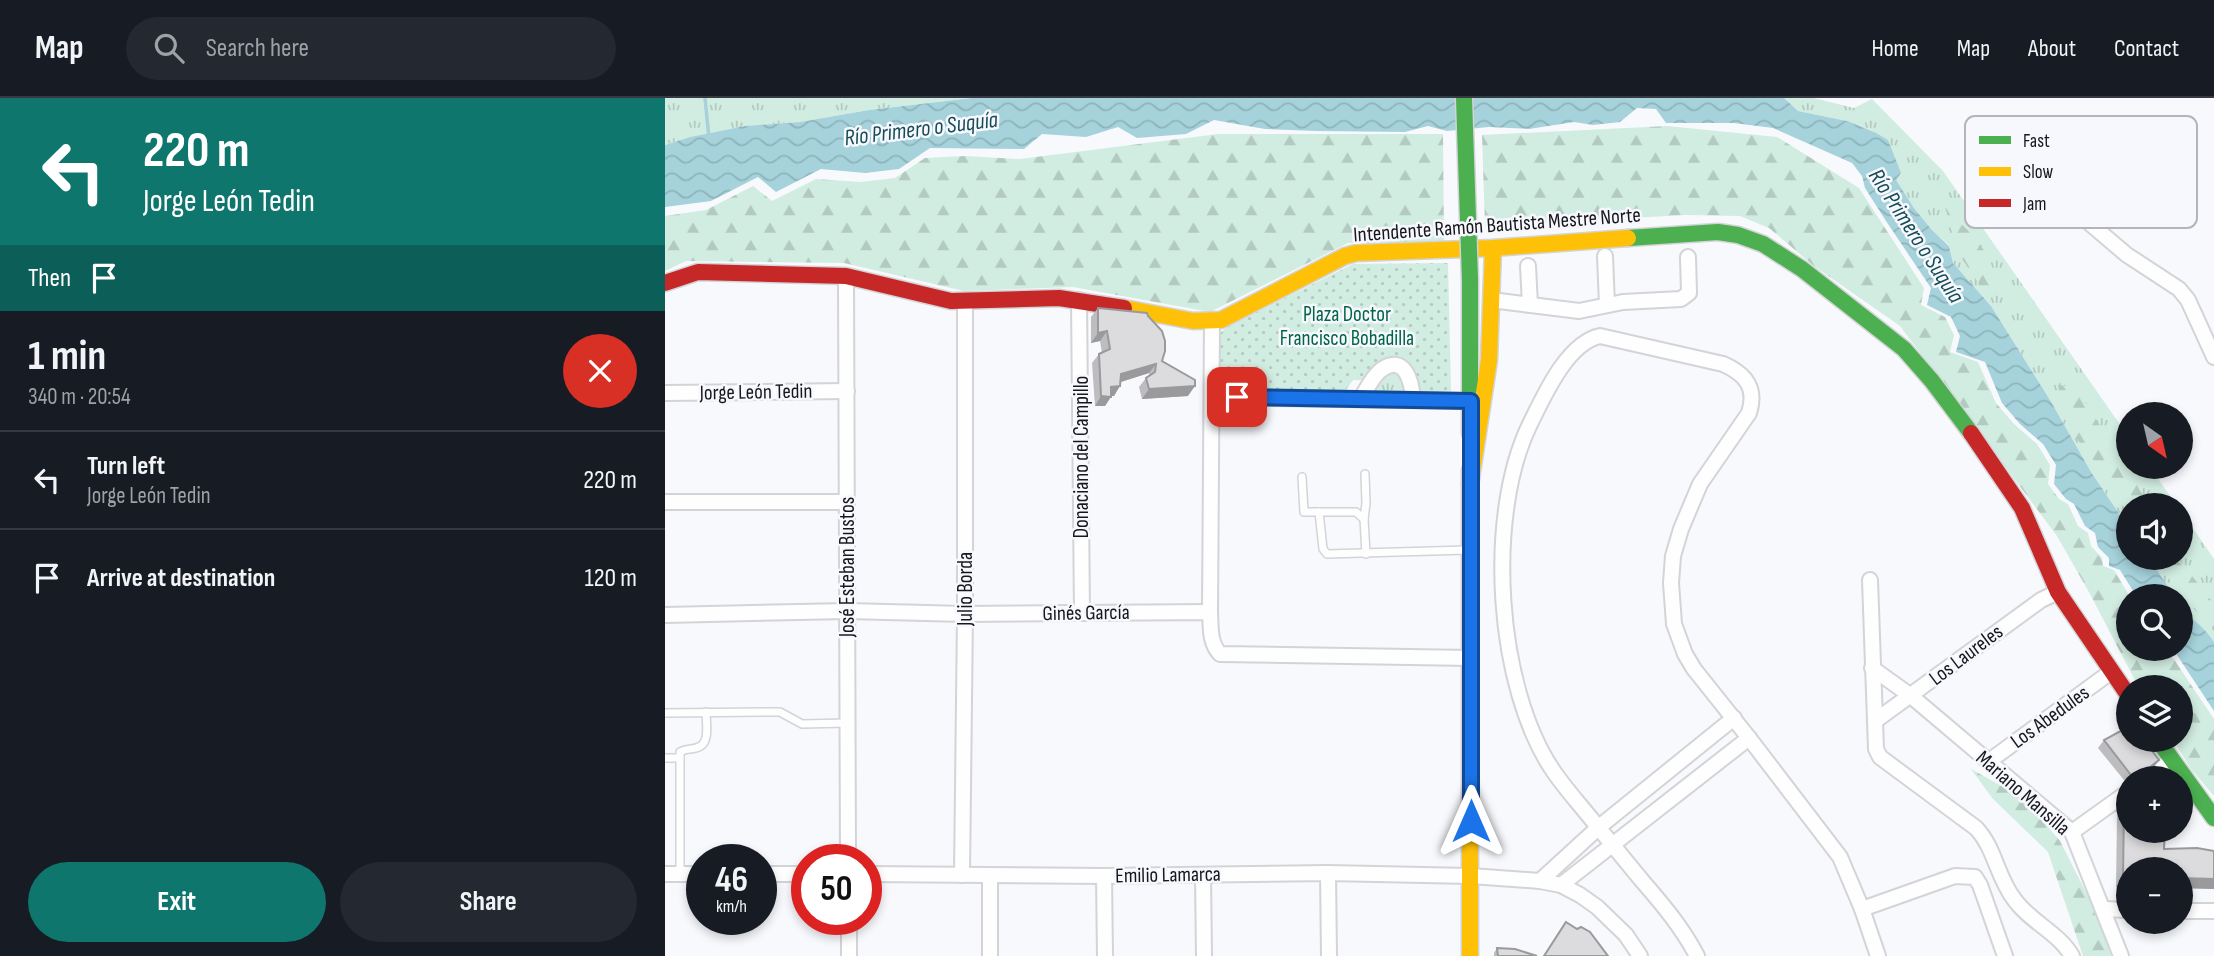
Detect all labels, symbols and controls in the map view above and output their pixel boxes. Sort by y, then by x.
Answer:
search box [126,17,616,80]
text: Map [35,28,84,68]
icon: search [150,29,188,67]
text: Search here [206,33,309,64]
text: Home [1871,34,1919,63]
text: Map [1957,34,1990,63]
text: About [2028,34,2076,63]
text: Contact [2114,34,2179,63]
water label: Río Primero o Suquía [843,106,1000,152]
legend [1965,116,2197,228]
text: 220 m [143,122,249,181]
icon: left [28,126,119,217]
text: Fast [2023,130,2050,153]
text: Slow [2023,161,2053,184]
water label: Río Primero o Suquía [1862,164,1970,309]
text: Jorge León Tedin [143,182,315,221]
text: Jam [2022,193,2046,216]
street label: Intendente Ramón Bautista Mestre Norte [1352,202,1642,248]
icon: arrive [85,259,123,297]
text: Then [28,263,71,294]
park label: Plaza Doctor Francisco Bobadilla [1280,302,1414,351]
text: 1 min [28,331,106,382]
button: close [563,334,637,408]
pin [1207,367,1267,427]
street label: Donaciano del Campillo [1069,376,1094,538]
icon: arrive [1218,378,1256,416]
street label: Jorge León Tedin [698,379,813,405]
text: 340 m · 20:54 [28,383,131,411]
north arrow [2116,402,2193,480]
map controls [2116,402,2193,934]
text: Turn left [87,451,165,482]
icon: left [28,461,66,499]
text: 220 m [583,465,637,496]
text: Jorge León Tedin [87,482,211,510]
button: sound [2116,493,2193,570]
street label: José Esteban Bustos [835,497,860,638]
street label: Julio Borda [953,552,978,627]
icon: arrive [28,559,66,597]
text: Arrive at destination [87,563,275,594]
text: 120 m [584,563,637,594]
button: search [2116,584,2193,661]
street label: Ginés García [1042,600,1130,626]
street label: Los Laureles [1924,619,2008,691]
button: layers [2116,675,2193,752]
street label: Los Abedules [2006,680,2094,754]
street label: Mariano Mansilla [1971,745,2075,841]
button: + [2116,766,2193,843]
position arrow [1434,784,1508,858]
speed limit sign: 50 [791,844,882,935]
button: − [2116,857,2193,934]
text: 46 [715,859,748,902]
button: Exit [28,862,326,942]
button: Share [340,862,637,942]
street label: Emilio Lamarca [1115,862,1221,888]
text: km/h [716,896,747,917]

